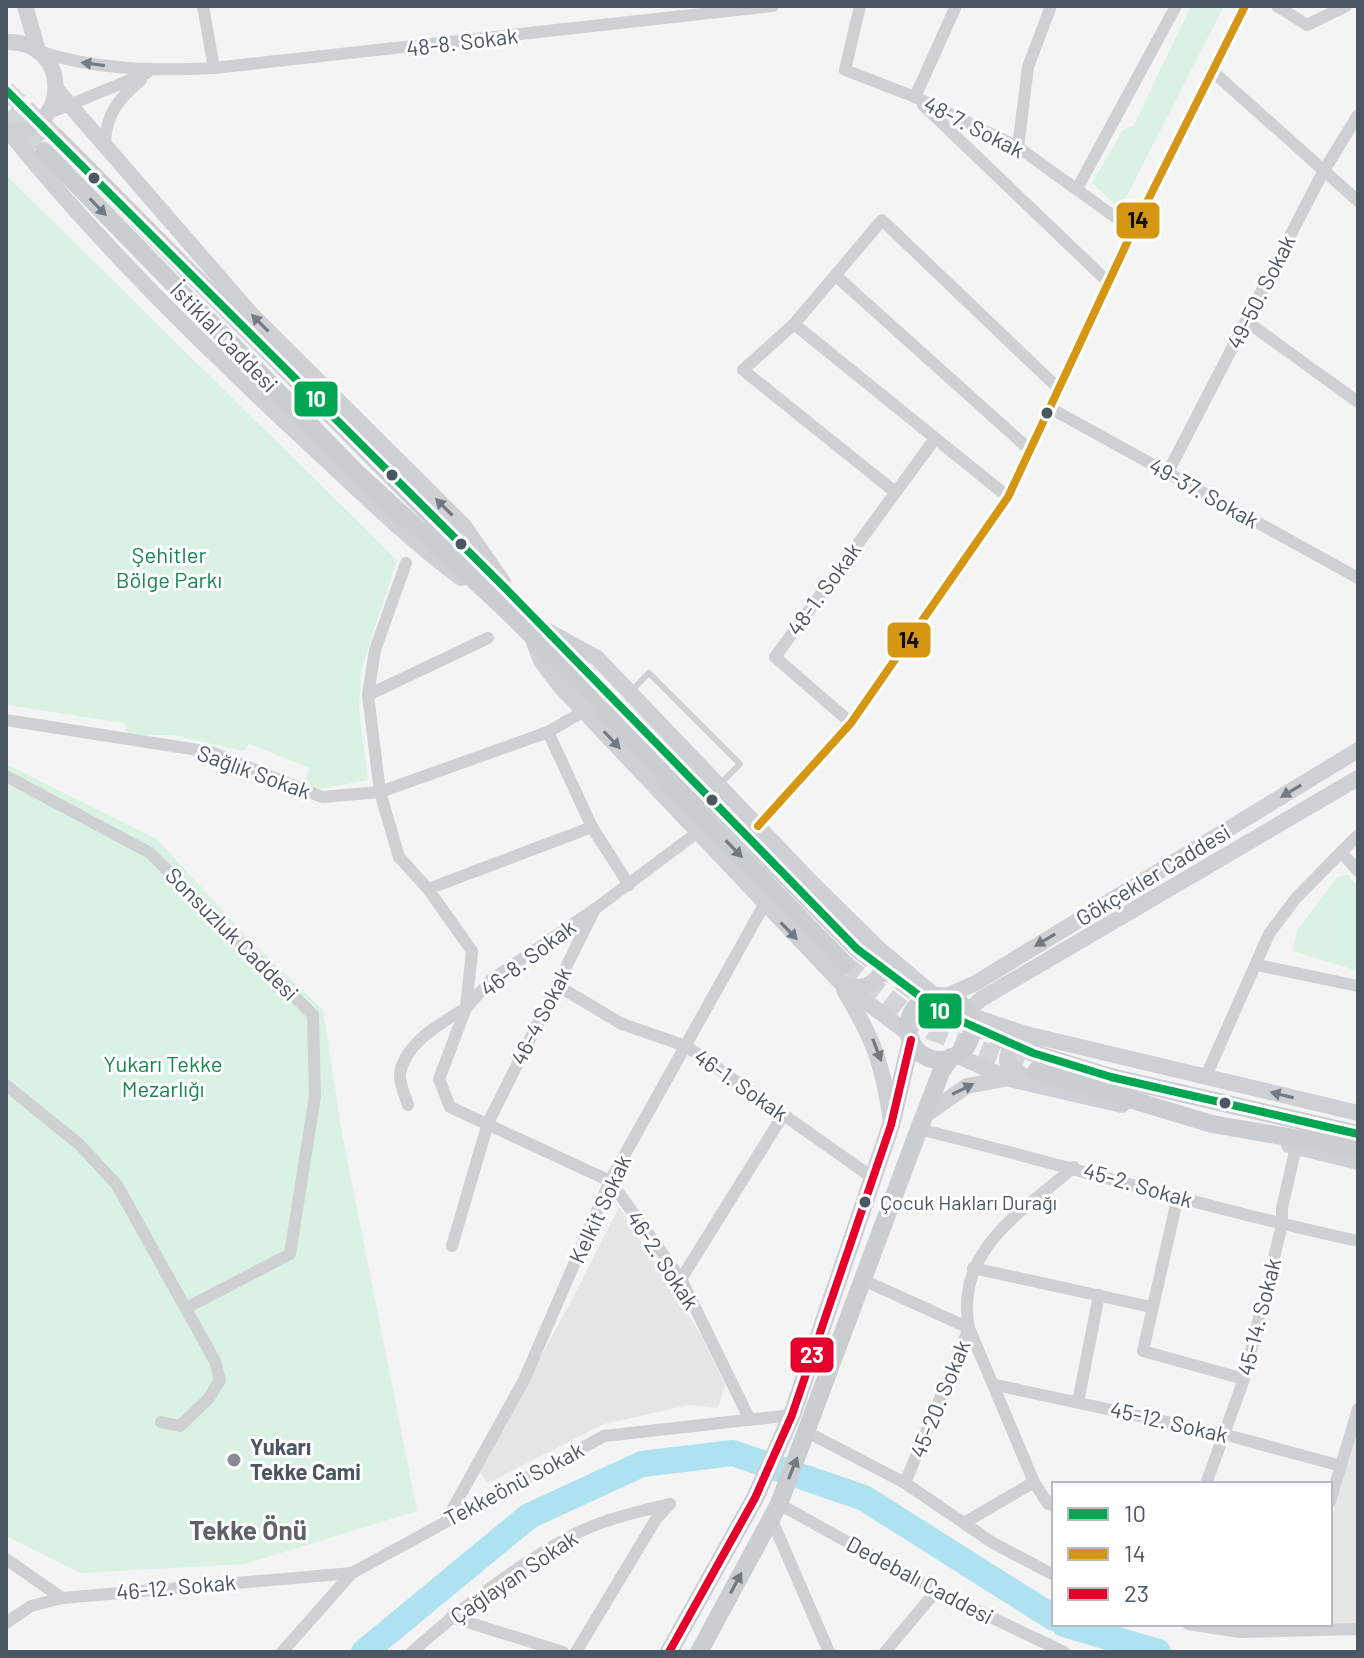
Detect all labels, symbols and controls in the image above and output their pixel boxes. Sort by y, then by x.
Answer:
street label: 48-8. Sokak [405,21,519,61]
one-way arrow [80,57,105,70]
street label: 48-7. Sokak [920,90,1029,163]
unlabelled marker [86,170,102,186]
one-way arrow [88,197,107,216]
line badge: 14 [1115,201,1161,240]
text: 14 [1127,206,1149,232]
street label: 49-50. Sokak [1220,230,1300,353]
street label: İstiklal Caddesi [166,276,284,397]
one-way arrow [251,314,270,333]
line badge: 10 [293,380,339,418]
text: 10 [306,385,326,411]
unlabelled marker [1039,405,1055,421]
street label: 49-37. Sokak [1145,451,1264,533]
unlabelled marker [384,467,400,483]
one-way arrow [435,498,454,517]
unlabelled marker [453,536,469,552]
street label: 48-1. Sokak [781,537,866,640]
park label: Şehitler Bölge Parkı [116,541,222,592]
line badge: 14 [886,621,932,659]
text: 14 [898,626,920,652]
one-way arrow [602,731,620,750]
street label: Sağlık Sokak [194,739,315,804]
one-way arrow [1280,783,1302,797]
unlabelled marker [704,792,720,808]
street label: Gökçekler Caddesi [1071,818,1234,930]
one-way arrow [724,839,742,858]
street label: Sonsuzluk Caddesi [161,861,305,1005]
street label: 46-8. Sokak [475,913,580,1001]
one-way arrow [779,921,798,940]
one-way arrow [1034,933,1056,947]
street label: 46-4 Sokak [504,962,576,1069]
line badge: 10 [917,992,963,1030]
text: 10 [930,997,950,1023]
one-way arrow [871,1038,884,1062]
street label: 46-1. Sokak [690,1042,793,1126]
park label: Yukarı Tekke Mezarlığı [104,1050,222,1101]
one-way arrow [951,1082,975,1096]
one-way arrow [1270,1088,1295,1100]
unlabelled marker [1217,1095,1233,1111]
street label: Kelkit Sokak [563,1150,636,1267]
street label: 45-2. Sokak [1081,1156,1196,1212]
place label: Çocuk Hakları Durağı [880,1190,1057,1214]
marker: Çocuk Hakları Durağı [857,1194,873,1210]
street label: 46-2. Sokak [622,1205,705,1314]
street label: 45-14. Sokak [1231,1255,1285,1378]
line badge: 23 [789,1336,835,1374]
street label: 45-20. Sokak [904,1336,974,1461]
text: 23 [800,1341,824,1367]
street label: 45-12. Sokak [1108,1395,1231,1447]
place label: Yukarı Tekke Cami [250,1433,361,1484]
street label: Tekkeönü Sokak [439,1436,588,1531]
marker: Yukarı Tekke Cami [225,1451,243,1469]
one-way arrow [787,1456,800,1480]
legend [1052,1482,1332,1626]
text: 10 [1124,1498,1146,1527]
district label: Tekke Önü [189,1514,307,1545]
street label: Çağlayan Sokak [445,1524,582,1628]
street label: Dedebalı Caddesi [843,1529,998,1629]
text: 14 [1124,1538,1146,1567]
street label: 46-12. Sokak [115,1568,237,1604]
one-way arrow [730,1572,743,1595]
text: 23 [1124,1578,1149,1607]

